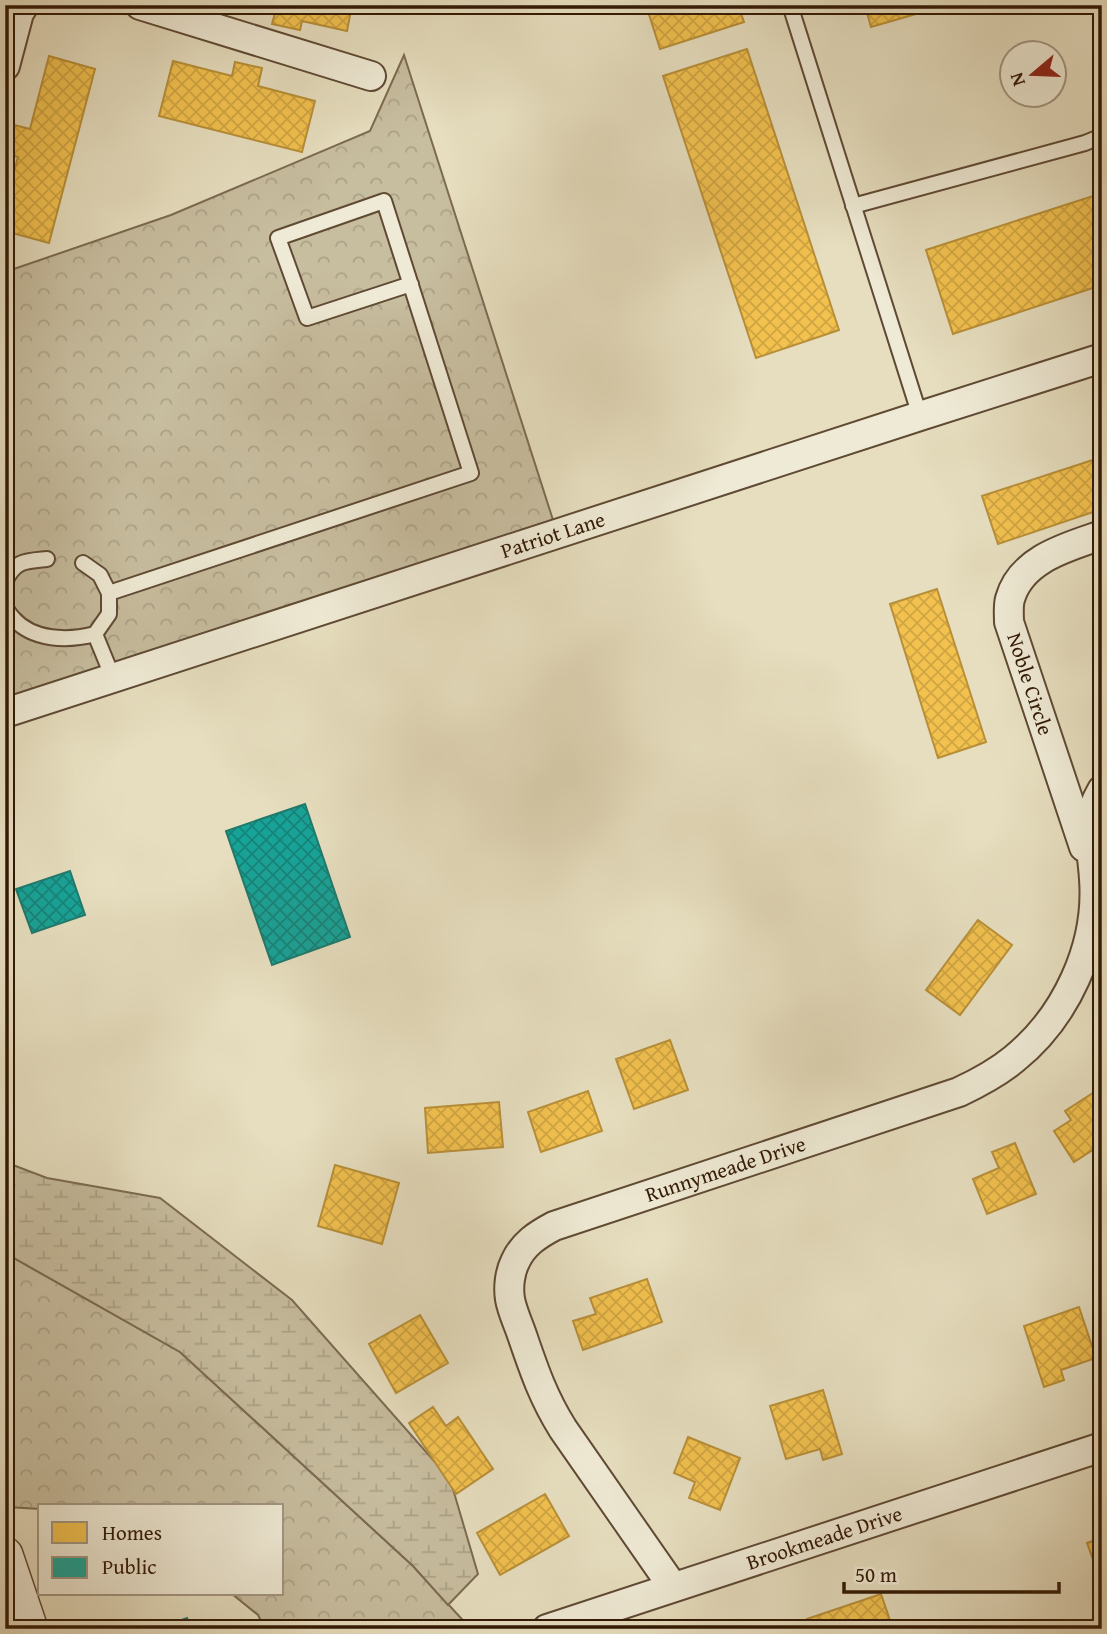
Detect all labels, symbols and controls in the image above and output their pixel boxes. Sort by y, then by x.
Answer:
north arrow [998,38,1068,108]
text: N [1002,69,1032,90]
street label: Patriot Lane [497,503,609,566]
street label: Noble Circle [999,629,1062,739]
street label: Runnymeade Drive [641,1128,810,1210]
street label: Brookmeade Drive [742,1497,906,1578]
legend [38,1504,284,1596]
text: Homes [102,1517,162,1548]
scale bar [844,1550,1060,1594]
text: Public [102,1551,157,1582]
text: 50 m [855,1559,897,1590]

